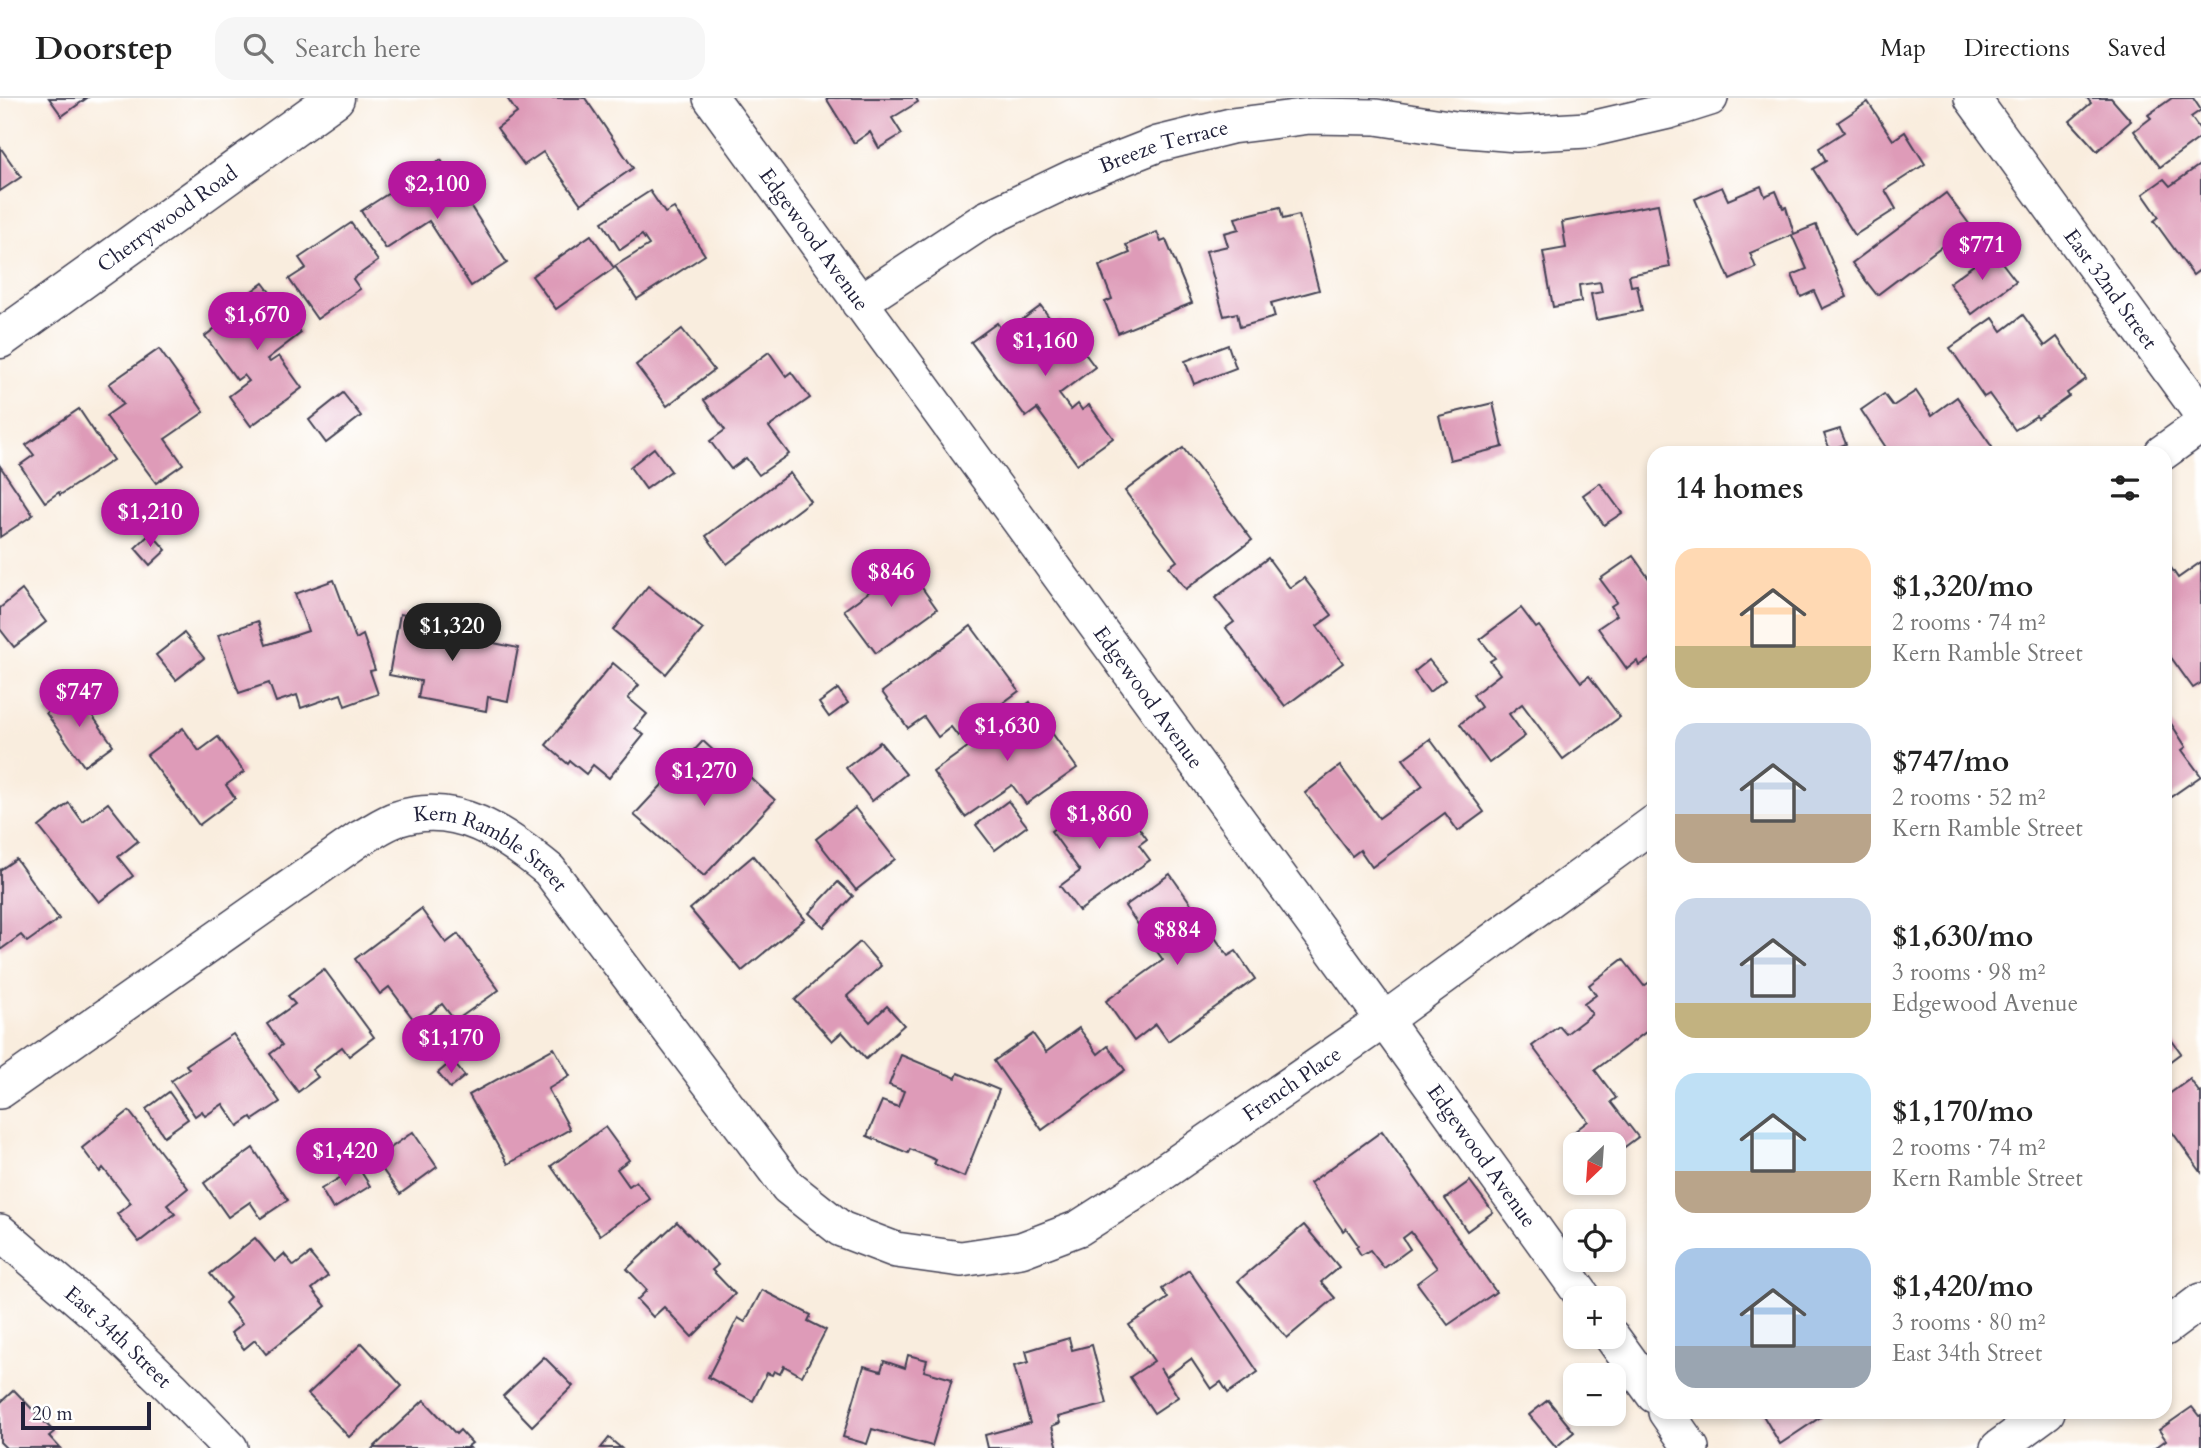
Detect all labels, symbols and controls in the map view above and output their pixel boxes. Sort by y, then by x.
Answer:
search box [215,17,705,80]
text: Doorstep [35,26,173,71]
icon: search [239,29,277,67]
text: Search here [295,31,421,66]
text: Map [1880,32,1926,65]
text: Directions [1964,32,2070,65]
text: Saved [2108,32,2166,65]
street label: Breeze Terrace [1095,113,1231,180]
street label: Cherrywood Road [91,158,243,279]
pin: $2,100 [380,162,494,221]
street label: Edgewood Avenue [752,162,876,317]
text: $2,100 [404,168,470,199]
pin: $771 [1941,222,2023,282]
street label: East 32nd Street [2057,223,2165,355]
text: $771 [1958,229,2006,260]
pin: $1,670 [200,292,314,352]
text: $1,670 [224,299,290,330]
pin: $1,160 [988,318,1102,378]
text: $1,160 [1012,325,1078,356]
text: 14 homes [1675,468,1804,509]
icon: filters [2106,469,2144,507]
pin: $1,210 [93,490,207,549]
text: $1,210 [117,496,183,527]
pin: $846 [850,550,932,609]
text: $846 [867,556,915,587]
text: $1,320/mo [1892,566,2033,607]
icon: home [1731,576,1815,660]
pin: $1,320 [395,603,509,663]
text: 2 rooms · 74 m² [1892,607,2045,638]
text: $1,320 [419,610,485,641]
street label: Edgewood Avenue [1087,620,1210,775]
text: Kern Ramble Street [1892,638,2083,669]
pin: $747 [38,670,120,729]
text: $747 [55,676,103,707]
pin: $1,630 [950,704,1064,763]
text: $1,630 [974,710,1040,741]
text: $747/mo [1892,741,2009,782]
pin: $1,270 [647,748,761,808]
icon: home [1731,751,1815,835]
text: $1,270 [671,755,737,786]
text: 2 rooms · 52 m² [1892,782,2045,813]
pin: $1,860 [1042,792,1156,851]
street label: Kern Ramble Street [412,798,575,898]
text: $1,860 [1066,798,1132,829]
text: Kern Ramble Street [1892,813,2083,844]
pin: $884 [1136,908,1218,967]
text: $884 [1153,914,1201,945]
text: $1,630/mo [1892,916,2033,957]
icon: home [1731,926,1815,1010]
text: 3 rooms · 98 m² [1892,957,2045,988]
text: Edgewood Avenue [1892,988,2078,1019]
pin: $1,170 [394,1016,508,1075]
text: $1,170 [418,1022,484,1053]
street label: French Place [1237,1039,1347,1128]
street label: Edgewood Avenue [1420,1078,1543,1233]
text: $1,170/mo [1892,1091,2033,1132]
icon: home [1731,1101,1815,1185]
pin: $1,420 [288,1128,402,1188]
north arrow [1563,1132,1626,1195]
map controls [1563,1132,1626,1426]
text: 2 rooms · 74 m² [1892,1132,2045,1163]
text: $1,420 [312,1135,378,1166]
text: Kern Ramble Street [1892,1163,2083,1194]
button: locate [1563,1209,1626,1272]
text: $1,420/mo [1892,1266,2033,1307]
icon: home [1731,1276,1815,1360]
street label: East 34th Street [58,1279,178,1395]
button: + [1563,1286,1626,1349]
text: 3 rooms · 80 m² [1892,1307,2045,1338]
text: East 34th Street [1892,1338,2042,1369]
button: − [1563,1363,1626,1426]
scale bar [21,1399,150,1431]
text: 20 m [32,1401,73,1427]

